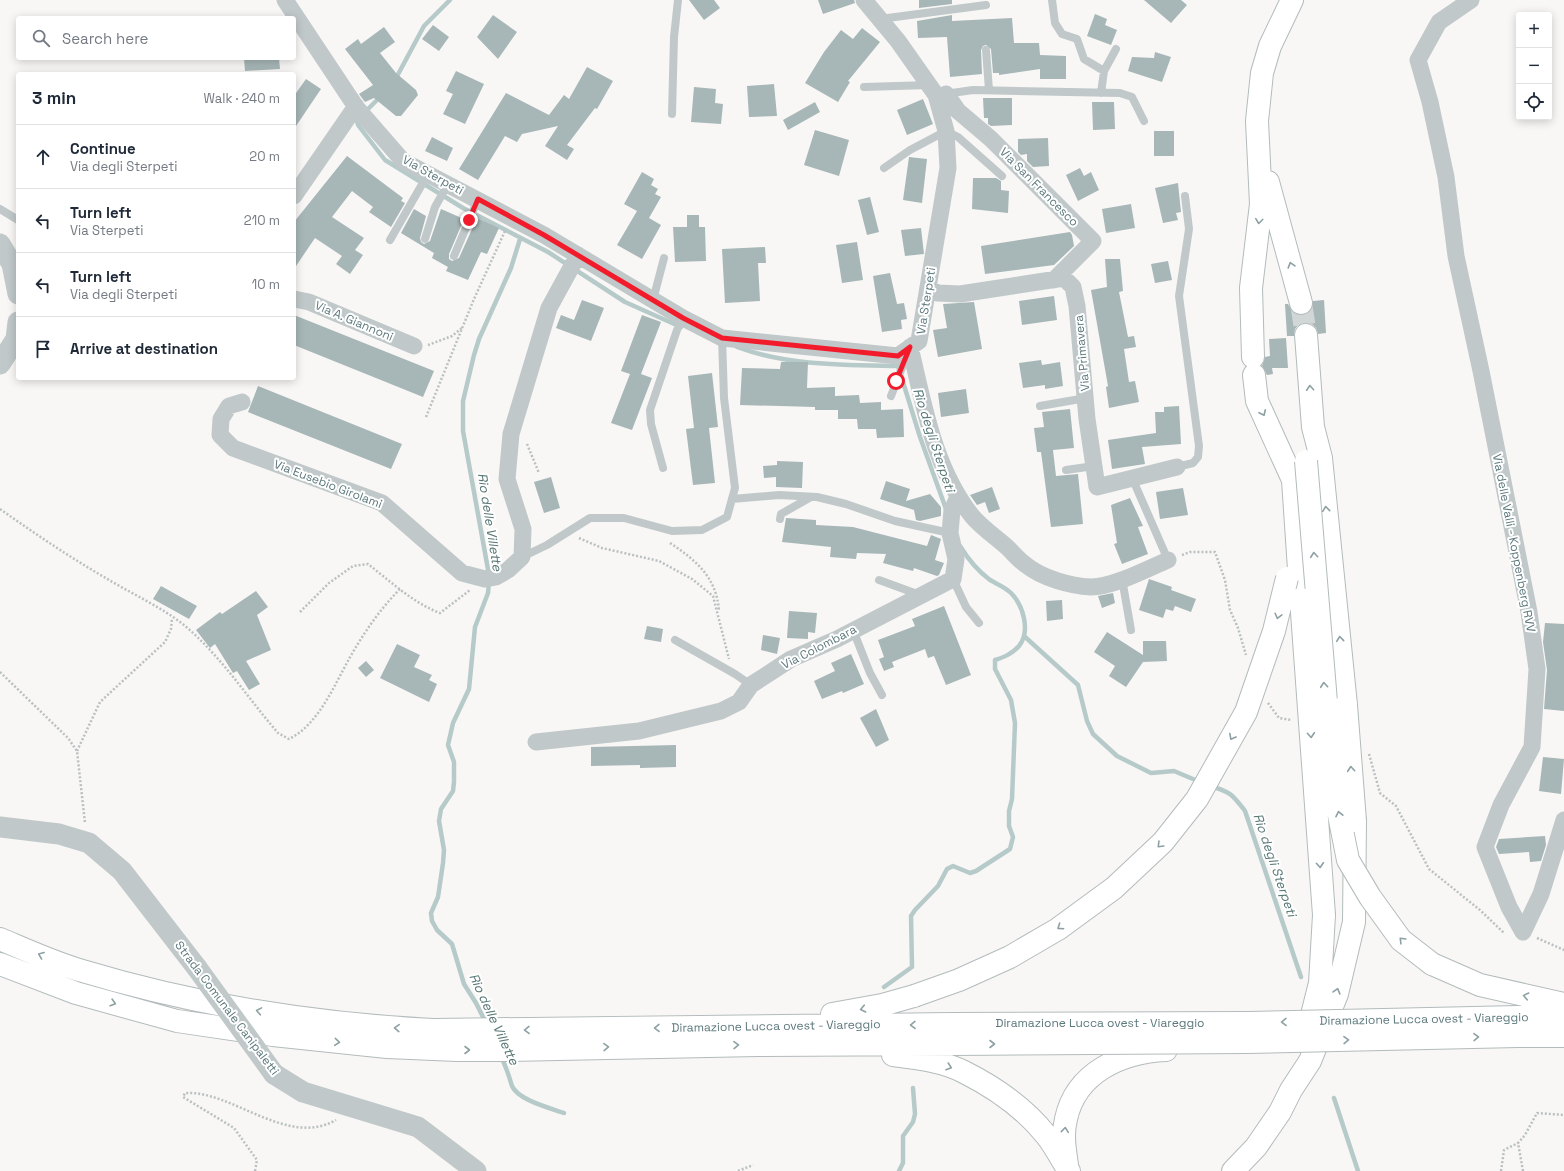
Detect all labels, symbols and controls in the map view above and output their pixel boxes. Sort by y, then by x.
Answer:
map controls [1516,12,1552,120]
button: + [1516,12,1552,48]
search box [16,16,296,60]
icon: search [30,27,52,49]
text: Search here [62,29,148,48]
button: − [1516,48,1552,84]
button: locate [1516,84,1552,120]
text: 3 min [32,87,76,109]
text: Walk · 240 m [204,90,280,107]
text: Continue [70,139,136,158]
street label: Via San Francesco [996,144,1082,230]
icon: ahead [32,146,54,168]
text: 20 m [249,148,280,165]
street label: Via Sterpeti [400,152,467,198]
text: Via degli Sterpeti [70,158,177,175]
text: Turn left [70,203,132,222]
icon: left [32,210,54,232]
route end [460,211,478,229]
text: 210 m [244,212,280,229]
one-way arrow [1254,218,1263,224]
text: Via Sterpeti [70,222,143,239]
one-way arrow [1287,262,1296,269]
street label: Via Sterpeti [913,266,939,336]
text: Turn left [70,267,132,286]
icon: left [32,274,54,296]
text: 10 m [252,276,280,293]
text: Via degli Sterpeti [70,286,177,303]
street label: Via A. Giannoni [312,297,396,345]
street label: Via Primavera [1071,314,1093,392]
icon: arrive [32,338,54,360]
text: Arrive at destination [70,339,218,358]
route start [887,372,905,390]
one-way arrow [1305,385,1314,391]
water label: Rio degli Sterpeti [909,386,959,496]
one-way arrow [1258,409,1266,416]
street label: Via delle Valli - Koppenberg RVV [1489,452,1539,634]
street label: Via Eusebio Girolami [272,456,384,512]
water label: Rio delle Villette [474,472,506,574]
one-way arrow [1322,506,1331,512]
one-way arrow [1309,552,1318,558]
one-way arrow [1274,612,1283,619]
street label: Via Colombara [779,621,859,673]
one-way arrow [1336,635,1345,642]
one-way arrow [1320,682,1329,688]
one-way arrow [1306,732,1315,738]
one-way arrow [1229,733,1236,740]
one-way arrow [1347,766,1356,772]
water label: Rio degli Sterpeti [1249,811,1301,921]
one-way arrow [1335,811,1343,817]
one-way arrow [1157,840,1165,848]
one-way arrow [1316,862,1325,868]
one-way arrow [1057,922,1064,929]
one-way arrow [1399,937,1407,945]
street label: Strada Comunale Canipaletti [171,938,283,1078]
one-way arrow [38,952,45,960]
water label: Rio delle Villette [465,970,523,1069]
one-way arrow [1332,988,1341,995]
one-way arrow [1523,992,1529,1000]
one-way arrow [110,998,117,1007]
one-way arrow [860,1004,866,1013]
one-way arrow [256,1008,262,1016]
street label: Diramazione Lucca ovest - Viareggio [1319,1009,1529,1029]
street label: Diramazione Lucca ovest - Viareggio [995,1015,1205,1031]
street label: Diramazione Lucca ovest - Viareggio [671,1016,881,1036]
one-way arrow [1281,1018,1287,1026]
one-way arrow [910,1020,916,1029]
one-way arrow [654,1023,660,1032]
one-way arrow [394,1024,400,1033]
one-way arrow [524,1025,530,1034]
one-way arrow [1473,1033,1479,1041]
one-way arrow [1343,1035,1349,1044]
one-way arrow [334,1037,340,1046]
one-way arrow [989,1039,995,1048]
one-way arrow [733,1041,739,1049]
one-way arrow [603,1043,609,1052]
one-way arrow [464,1046,470,1054]
one-way arrow [946,1062,953,1071]
one-way arrow [1060,1127,1069,1133]

